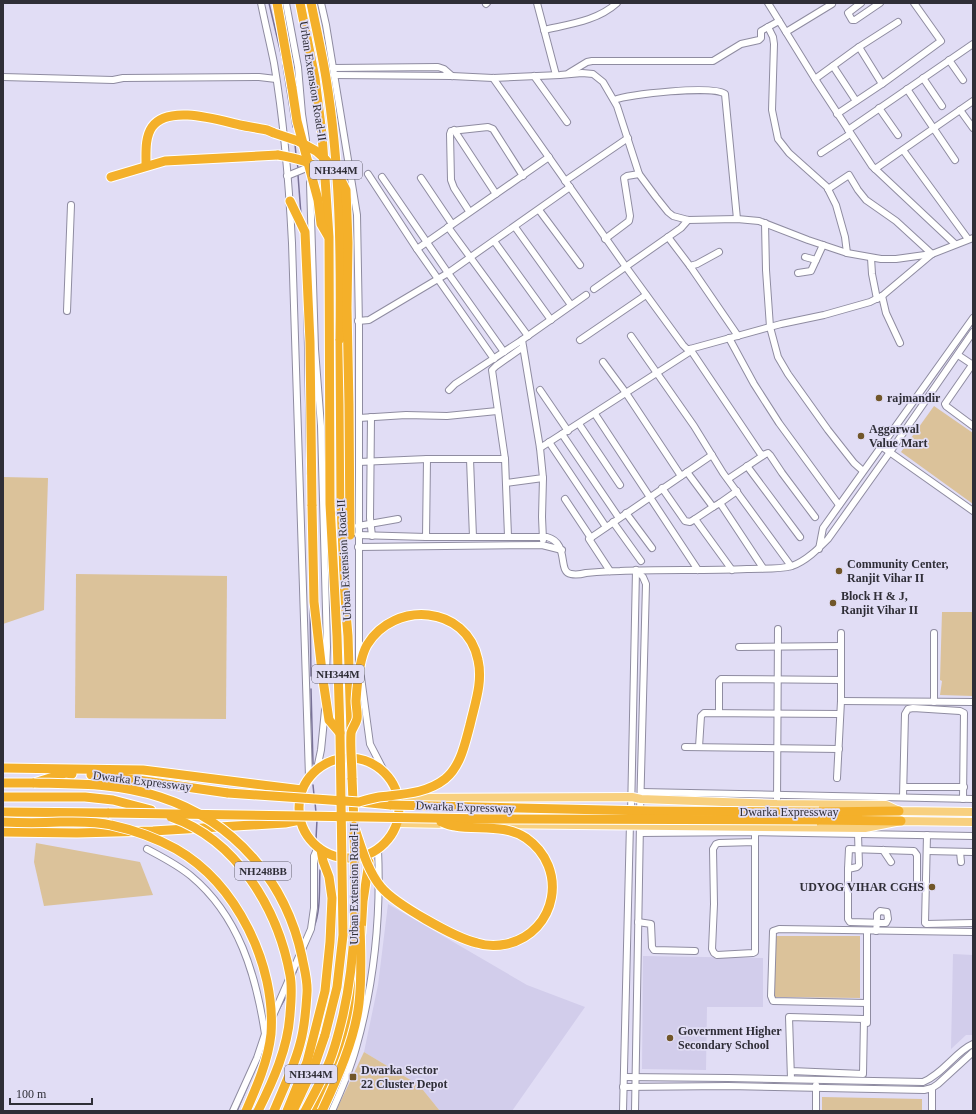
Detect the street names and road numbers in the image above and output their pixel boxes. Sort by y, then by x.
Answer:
street label: Urban Extension Road-II [297,20,329,142]
road number: NH344M [310,161,362,179]
street label: Urban Extension Road-II [334,499,354,621]
road number: NH344M [312,665,364,683]
street label: Dwarka Expressway [92,768,192,794]
street label: Dwarka Expressway [415,798,515,816]
street label: Dwarka Expressway [740,805,838,819]
street label: Urban Extension Road-II [347,823,361,945]
road number: NH248BB [235,862,291,880]
road number: NH344M [285,1065,337,1083]

